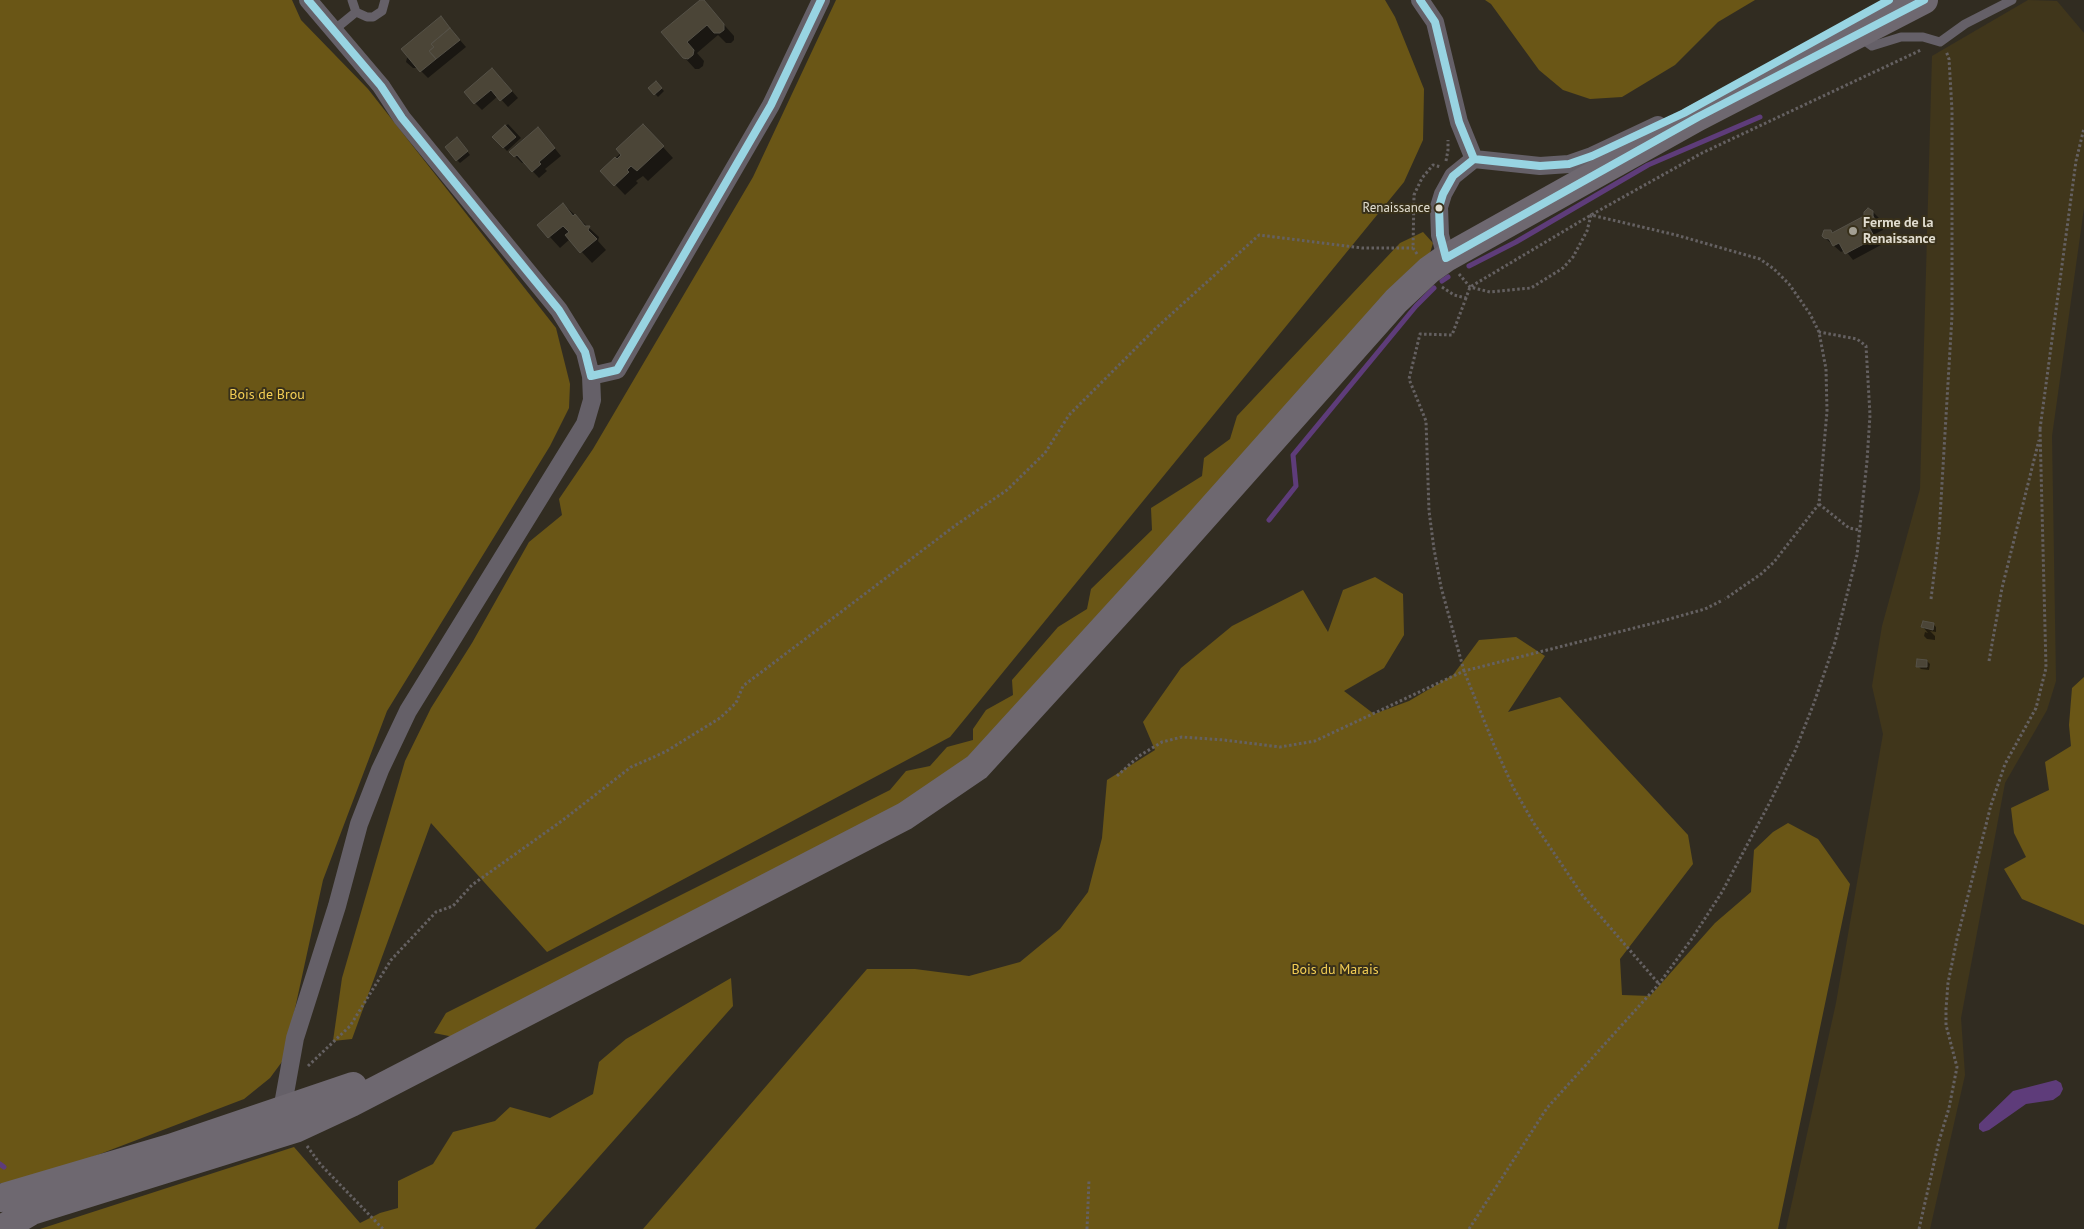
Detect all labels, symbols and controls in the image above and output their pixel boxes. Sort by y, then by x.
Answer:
place label: Renaissance [1363,200,1430,216]
marker: Renaissance [1434,203,1444,213]
place label: Ferme de la Renaissance [1863,215,1936,248]
marker: Ferme de la Renaissance [1847,225,1859,237]
park label: Bois de Brou [229,387,305,403]
park label: Bois du Marais [1291,962,1379,978]

